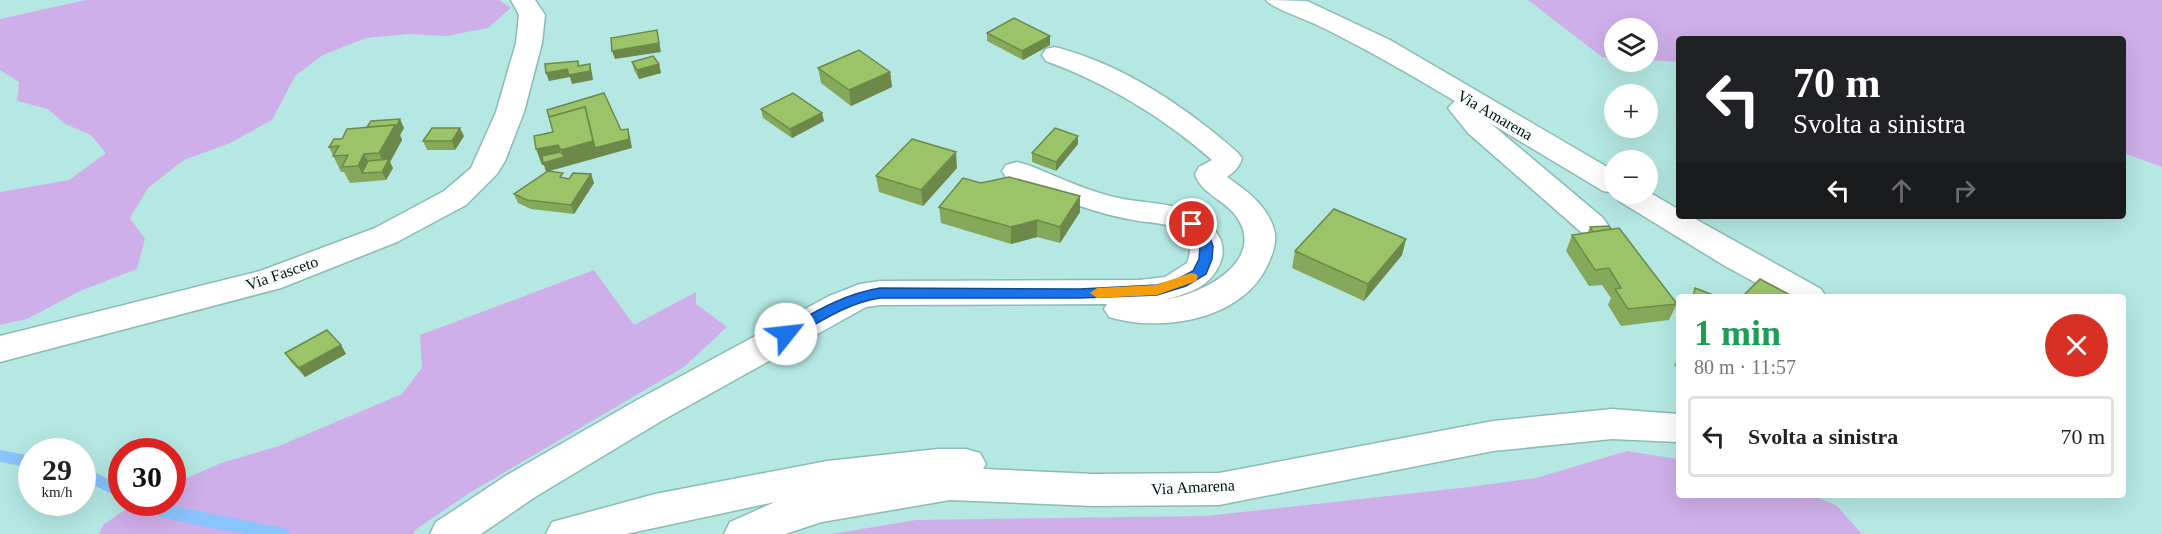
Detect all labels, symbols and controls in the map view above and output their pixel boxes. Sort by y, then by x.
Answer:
map controls [1604,18,1658,204]
button: layers [1604,18,1658,72]
icon: left [1694,60,1772,138]
text: 70 m [1793,60,1881,106]
button: + [1604,84,1658,138]
street label: Via Amarena [1454,87,1536,143]
text: Svolta a sinistra [1793,109,1965,139]
button: − [1604,150,1658,204]
icon: left [1822,174,1855,207]
icon: ahead [1885,174,1918,207]
icon: right [1948,174,1981,207]
pin [1166,198,1217,249]
icon: arrive [1175,207,1208,240]
street label: Via Fasceto [244,253,320,293]
position arrow [754,302,818,366]
text: 1 min [1694,313,1781,353]
button: close [2045,314,2108,377]
text: 80 m · 11:57 [1694,356,1796,378]
icon: left [1697,420,1730,453]
text: Svolta a sinistra [1748,424,1898,449]
text: 70 m [2060,424,2105,449]
speed limit sign: 30 [108,438,186,516]
text: 29 [42,453,72,486]
street label: Via Amarena [1151,476,1235,498]
text: km/h [42,484,72,500]

